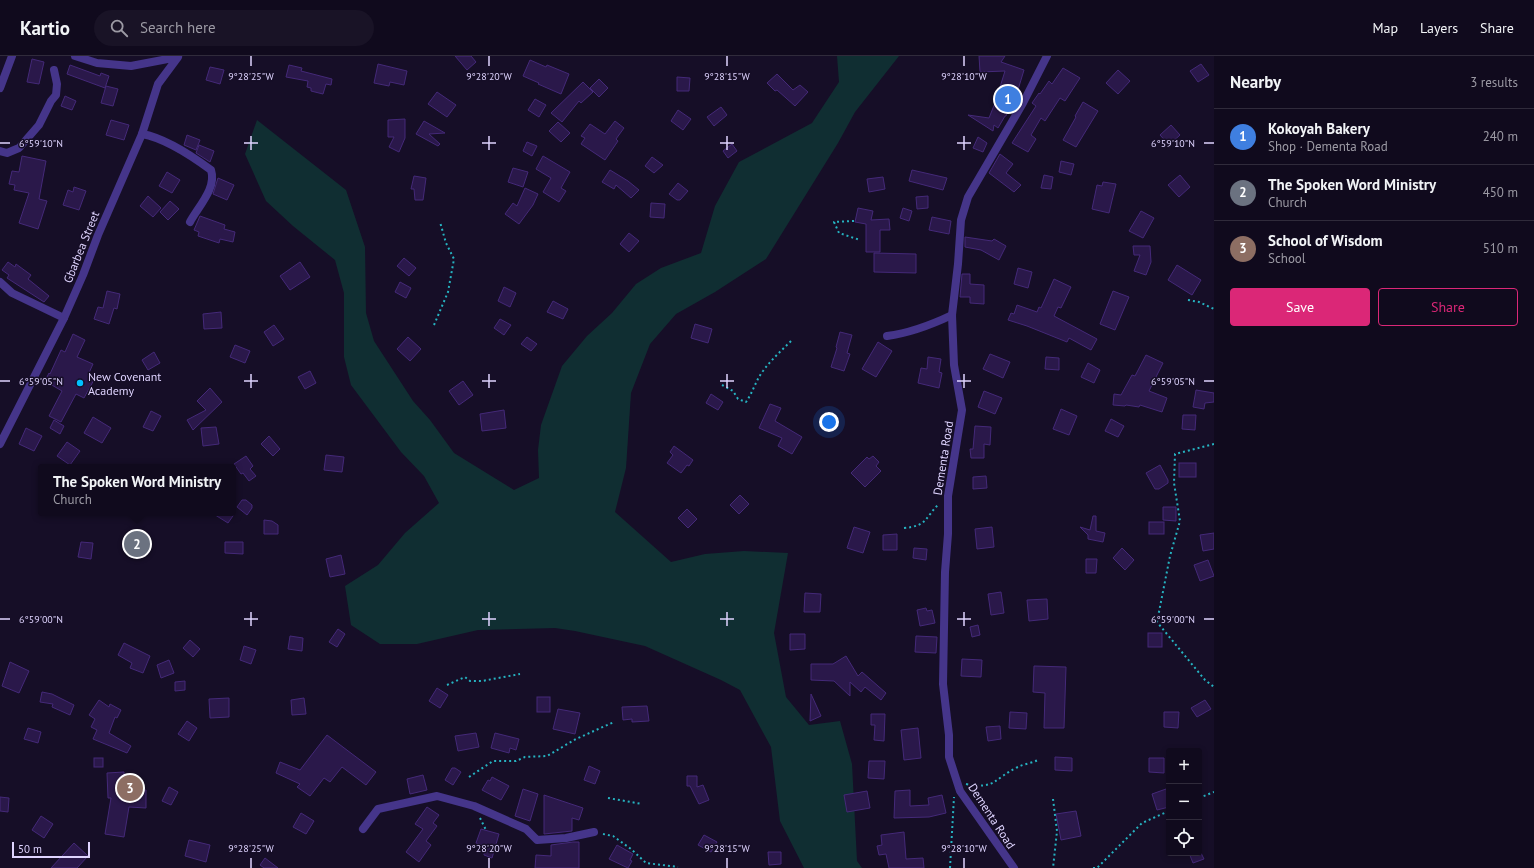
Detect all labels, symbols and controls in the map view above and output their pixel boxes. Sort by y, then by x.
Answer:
search box [94,10,374,46]
text: Kartio [20,16,70,40]
icon: search [108,17,130,39]
text: Search here [140,18,216,37]
text: Map [1372,19,1398,37]
text: Layers [1420,19,1458,37]
text: Share [1480,19,1514,37]
text: 9°28'25"W [228,70,275,83]
text: 9°28'20"W [466,70,513,83]
text: 9°28'15"W [704,70,751,83]
text: 9°28'10"W [941,70,988,83]
text: Nearby [1230,71,1281,93]
text: 3 results [1470,74,1518,91]
pin: 1 [995,84,1021,114]
text: Kokoyah Bakery [1268,119,1370,138]
text: 1 [1239,128,1247,145]
text: 240 m [1483,128,1518,145]
text: 6°59'10"N [19,137,63,150]
text: 6°59'10"N [1151,137,1195,150]
text: Shop · Dementa Road [1268,138,1388,155]
text: The Spoken Word Ministry [1268,175,1436,194]
text: 2 [1239,184,1247,201]
text: 450 m [1483,184,1518,201]
text: Church [1268,194,1307,211]
street label: Gbarbea Street [60,209,102,285]
text: School of Wisdom [1268,231,1383,250]
text: 3 [1239,240,1247,257]
text: 510 m [1483,240,1518,257]
text: School [1268,250,1306,267]
button: Save [1230,288,1370,326]
button: Share [1378,288,1518,326]
place label: New Covenant Academy [88,369,161,398]
text: 6°59'05"N [19,375,63,388]
text: 6°59'05"N [1151,375,1195,388]
marker: New Covenant Academy [75,378,85,388]
your location [819,412,839,432]
street label: Dementa Road [930,420,956,496]
popup [38,464,236,516]
text: The Spoken Word Ministry [53,472,221,491]
text: Church [53,491,92,508]
pin: 2 [124,529,150,559]
text: 6°59'00"N [19,613,63,626]
text: 6°59'00"N [1151,613,1195,626]
map controls [1166,748,1202,856]
button: + [1166,748,1202,784]
pin: 3 [117,773,143,803]
street label: Dementa Road [965,780,1019,852]
button: − [1166,784,1202,820]
button: locate [1166,820,1202,856]
scale bar [12,840,90,859]
text: 50 m [18,842,42,856]
text: 9°28'25"W [228,842,275,855]
text: 9°28'20"W [466,842,513,855]
text: 9°28'15"W [704,842,751,855]
text: 9°28'10"W [941,842,988,855]

